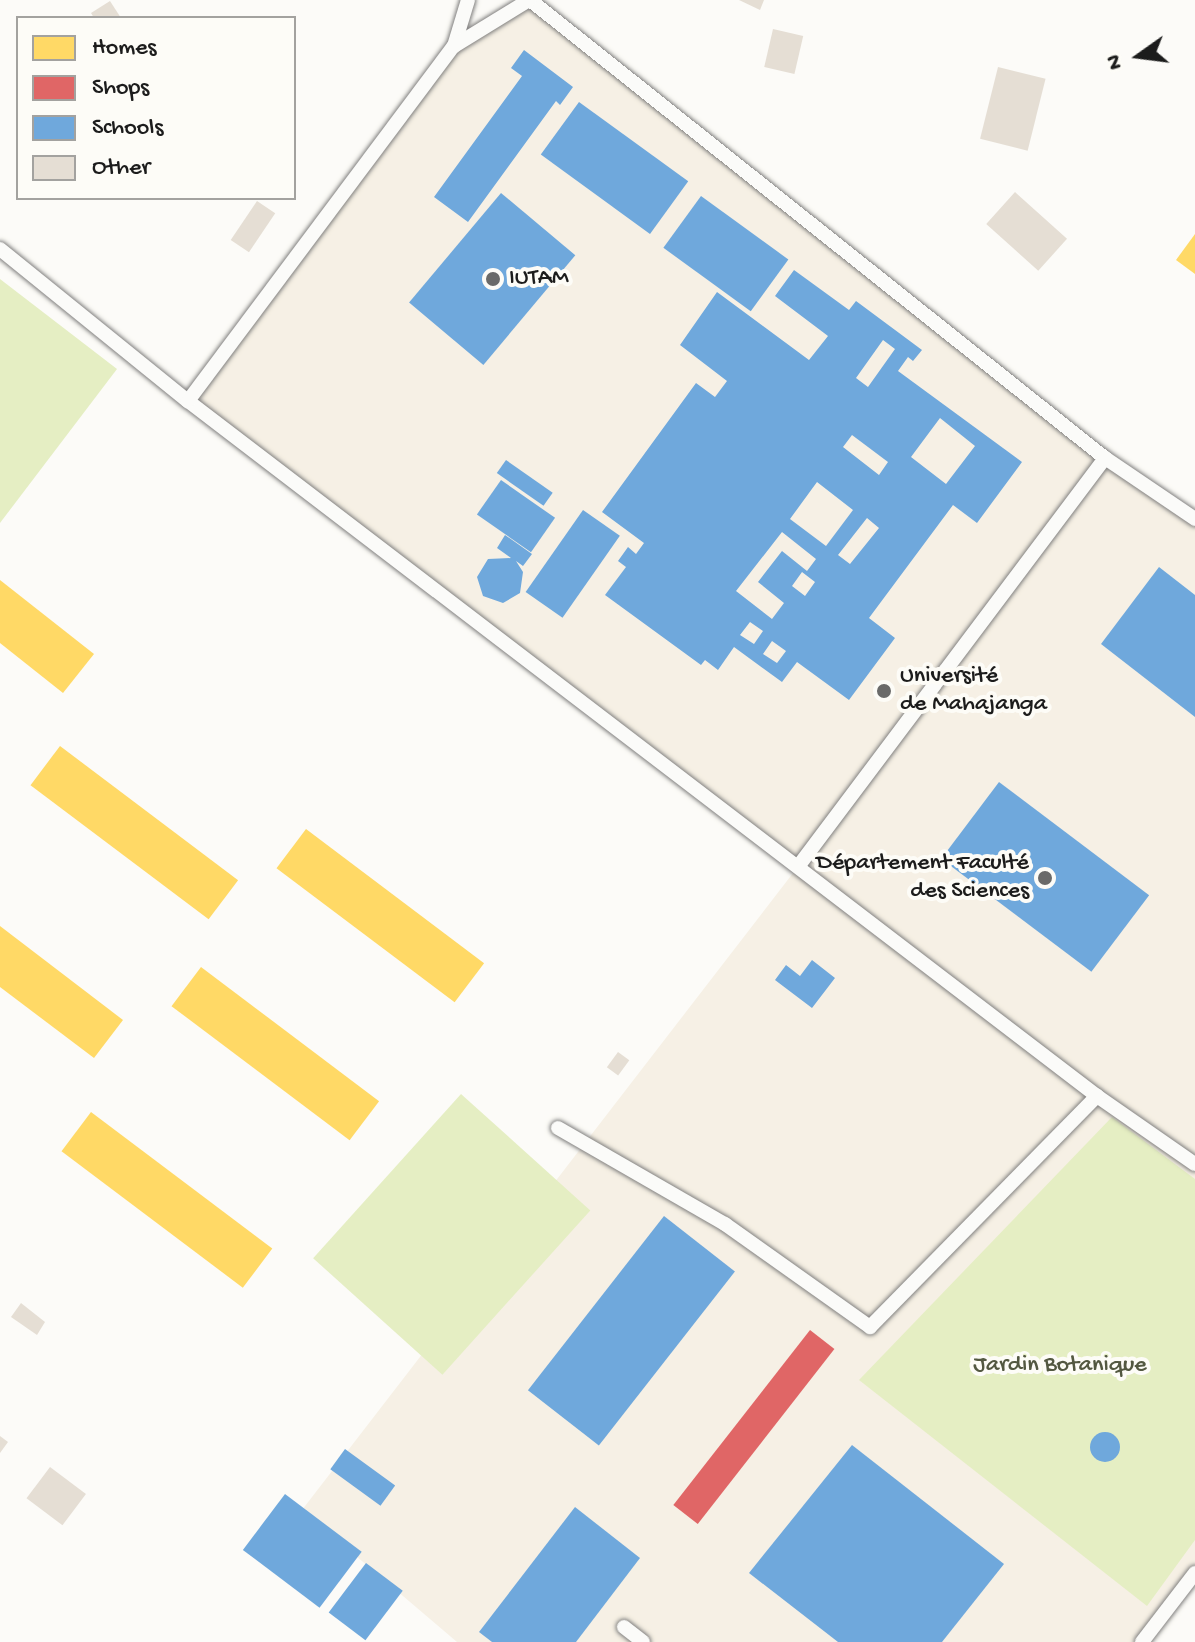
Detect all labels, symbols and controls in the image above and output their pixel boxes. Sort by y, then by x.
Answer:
legend [16,16,296,200]
north arrow [1099,16,1179,96]
text: Homes [92,34,156,63]
text: N [1101,52,1130,72]
text: Shops [92,74,149,103]
text: Schools [92,114,163,143]
text: Other [92,154,150,183]
place label: IUTAM [509,265,569,293]
marker: IUTAM [484,270,502,288]
place label: Université de Mahajanga [900,663,1047,719]
marker: Université de Mahajanga [875,682,893,700]
place label: Département Faculté des Sciences [816,850,1029,906]
marker: Département Faculté des Sciences [1036,869,1054,887]
park label: Jardin Botanique [973,1352,1147,1380]

